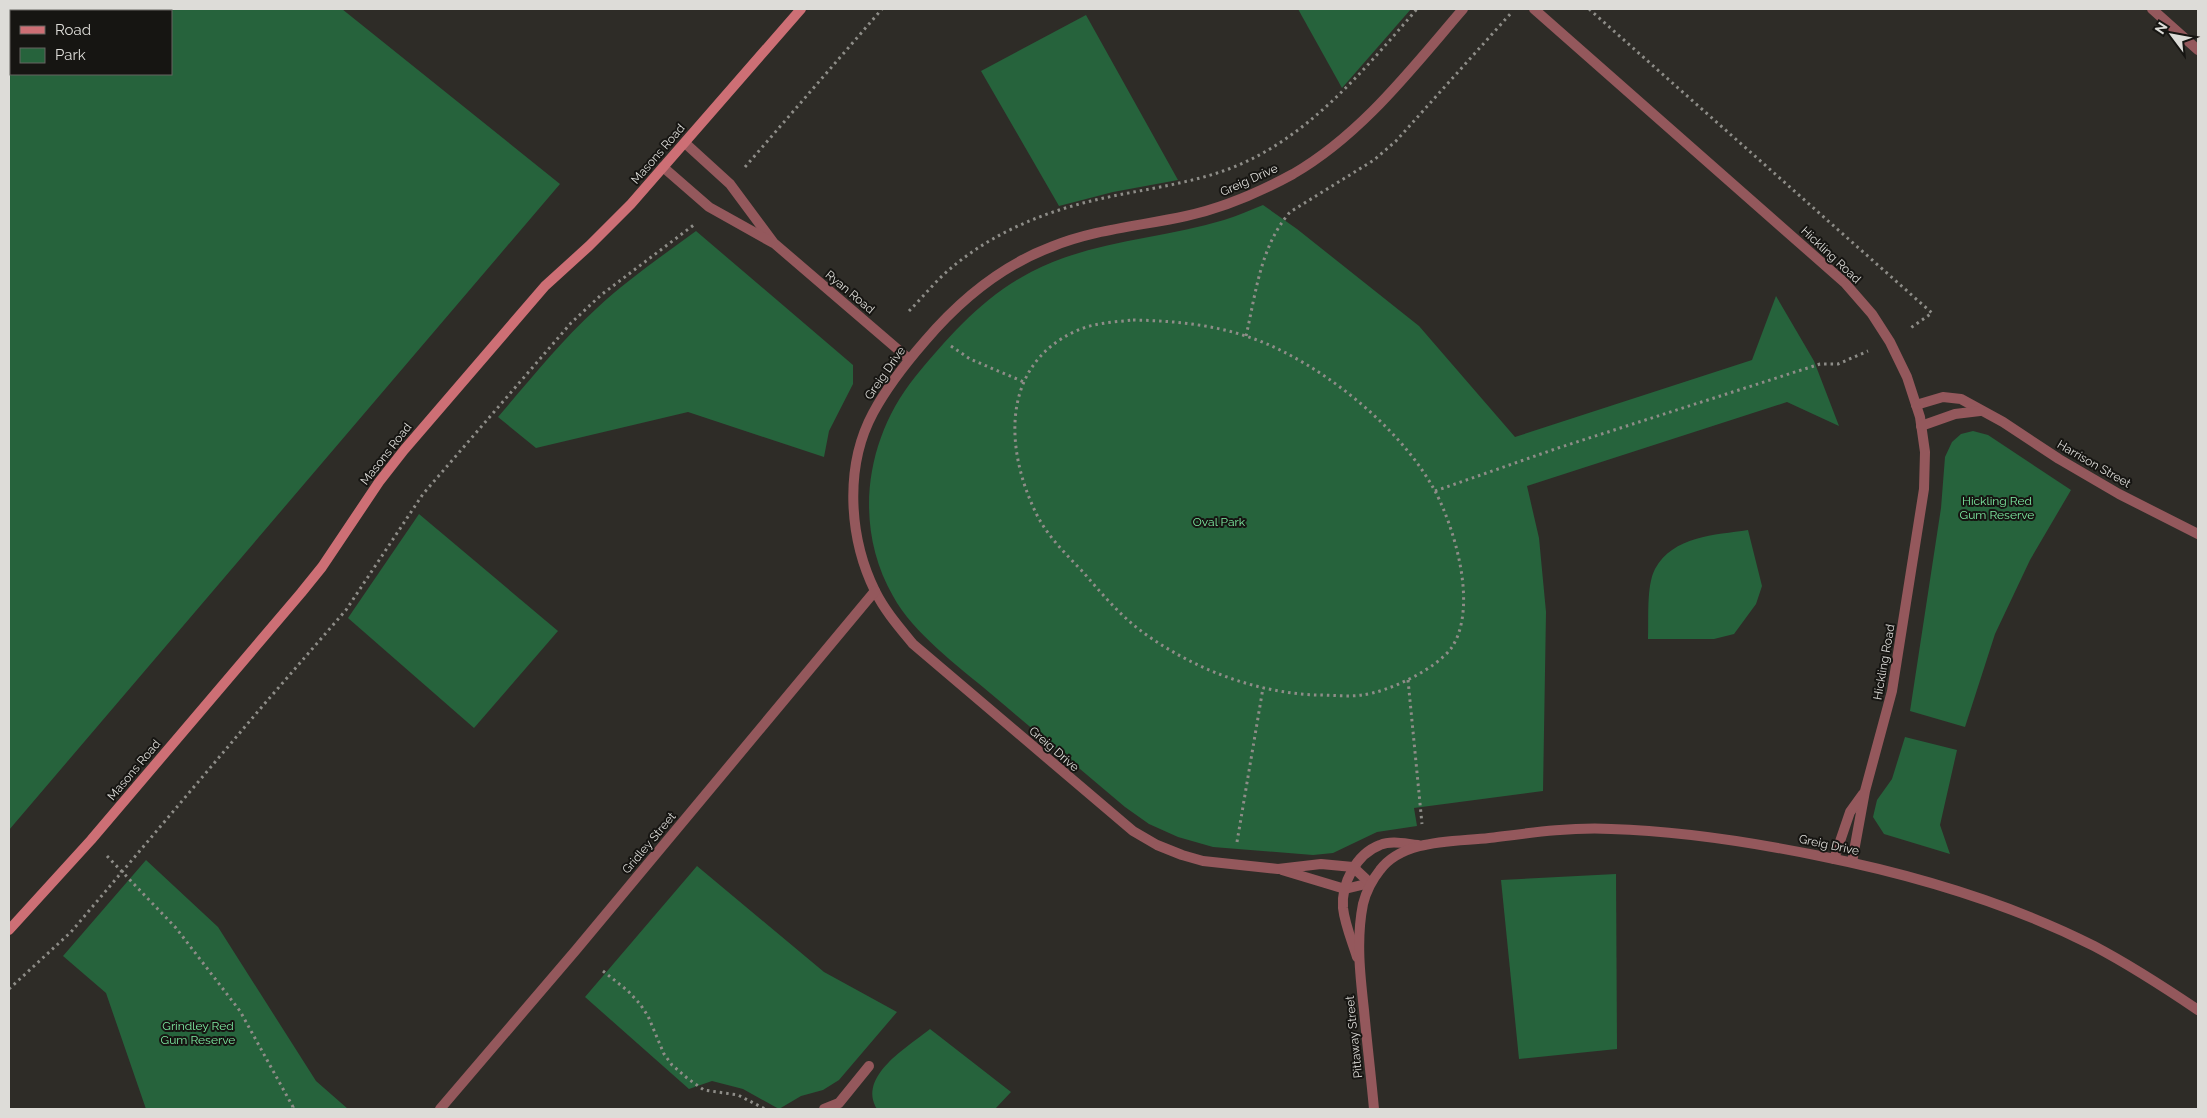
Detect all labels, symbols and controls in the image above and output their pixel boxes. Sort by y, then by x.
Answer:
legend [10,10,172,75]
north arrow [2147,10,2197,60]
text: N [2151,19,2171,37]
text: Road [55,21,91,39]
text: Park [55,46,86,64]
street label: Masons Road [628,121,688,187]
street label: Greig Drive [1218,161,1280,199]
street label: Hickling Road [1798,224,1864,286]
street label: Ryan Road [823,267,877,317]
street label: Greig Drive [862,344,908,402]
street label: Masons Road [358,420,414,488]
street label: Harrison Street [2055,437,2133,491]
park label: Hickling Red Gum Reserve [1960,494,2034,522]
park label: Oval Park [1193,515,1246,529]
street label: Hickling Road [1870,623,1898,701]
street label: Greig Drive [1026,724,1082,774]
street label: Masons Road [105,737,163,803]
street label: Gridley Street [619,810,679,876]
street label: Greig Drive [1798,832,1860,858]
street label: Pittaway Street [1343,995,1365,1079]
park label: Grindley Red Gum Reserve [161,1019,235,1047]

